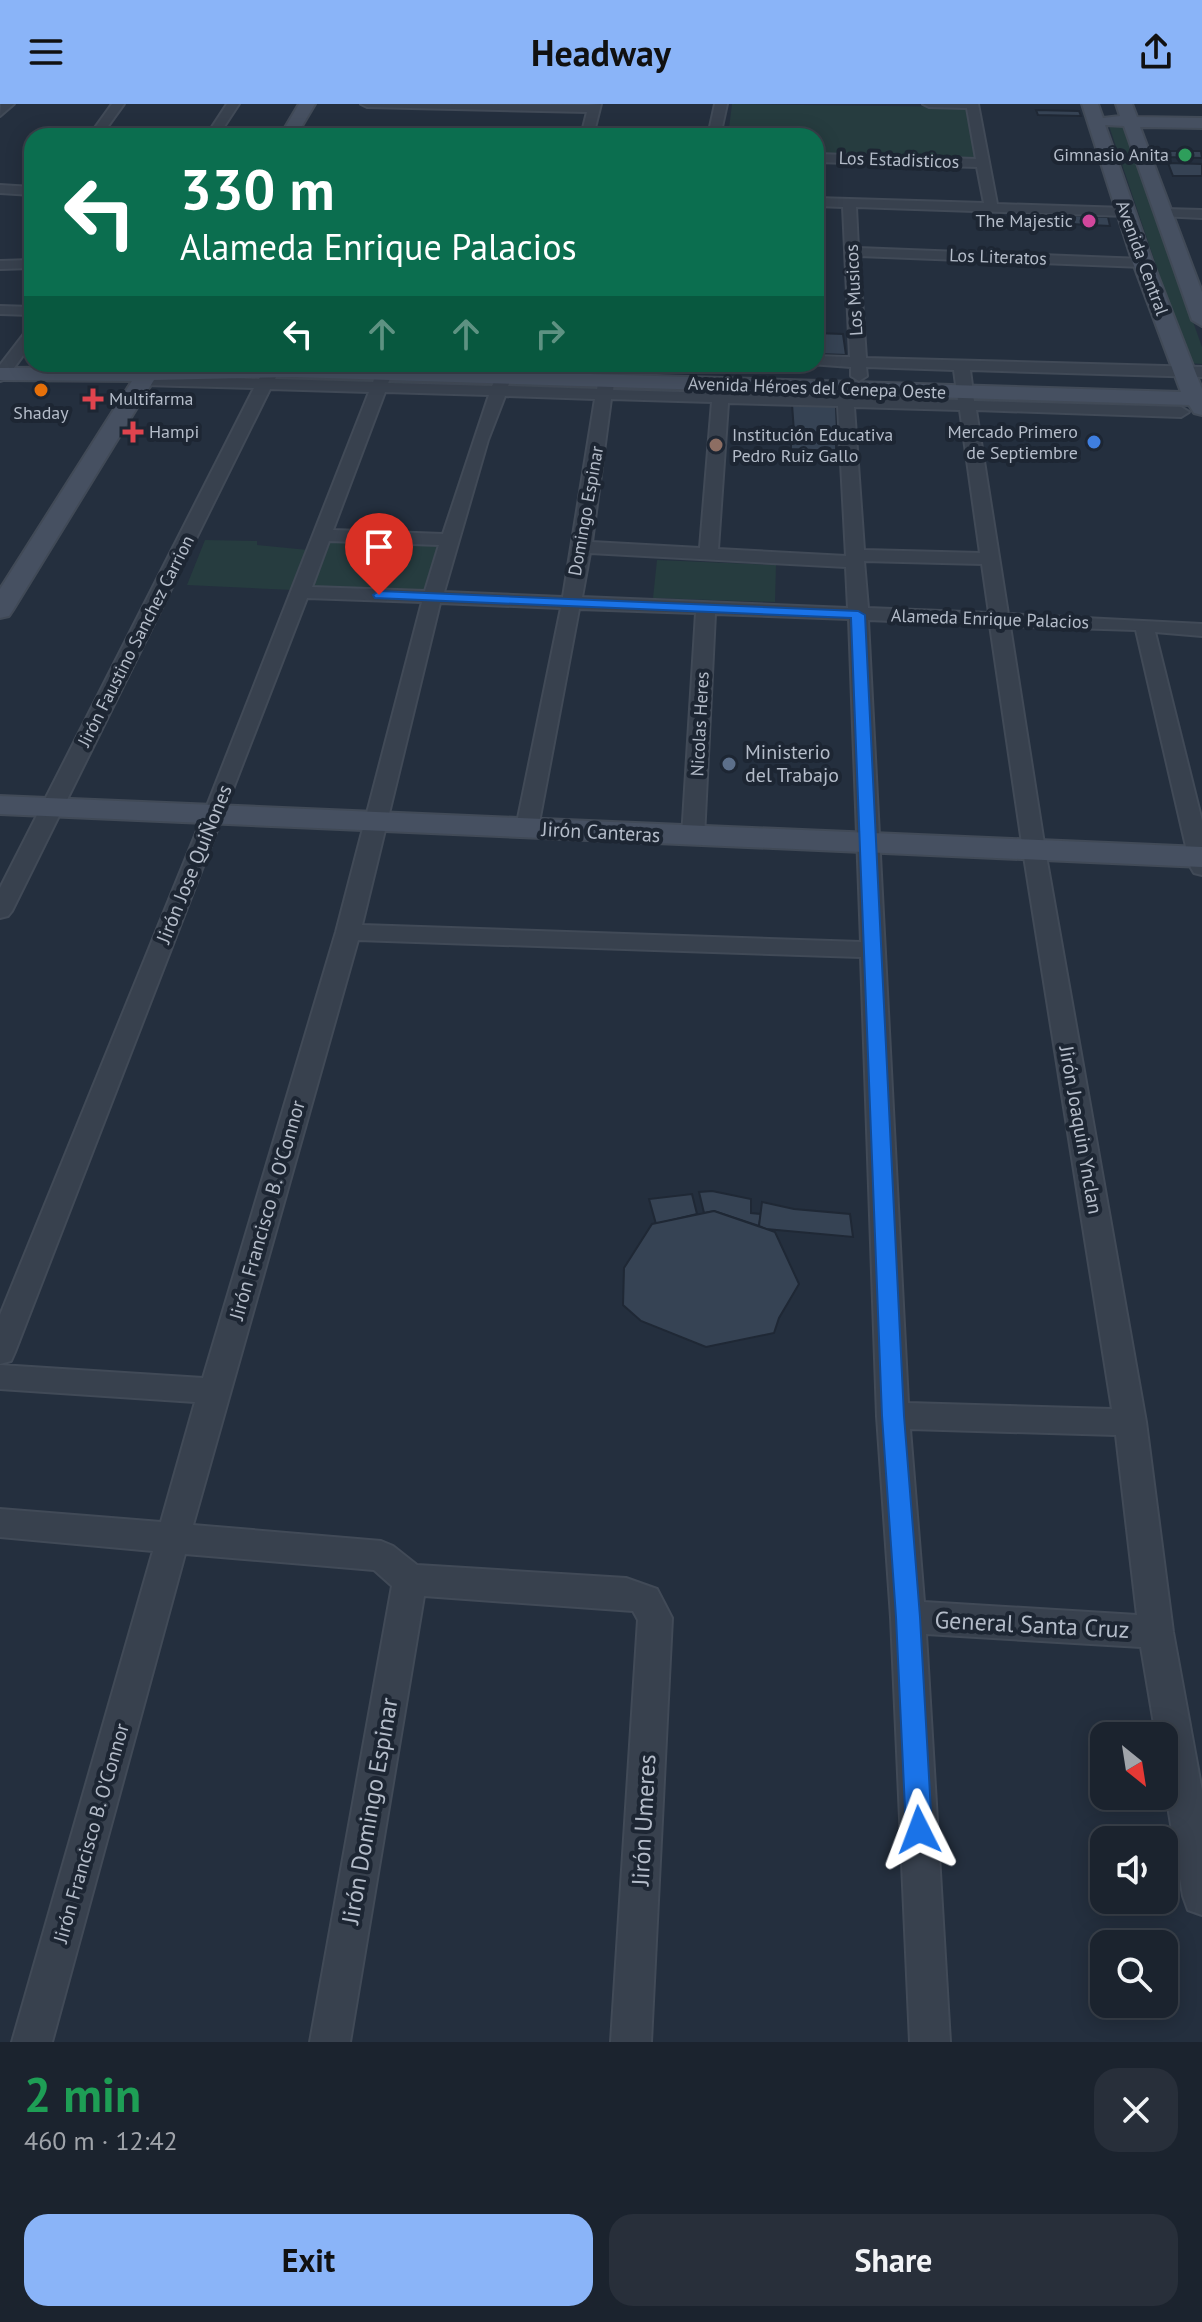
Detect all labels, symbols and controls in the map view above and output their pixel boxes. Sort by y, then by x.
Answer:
text: Headway [531,29,671,76]
icon: menu [24,30,68,74]
icon: share [1134,30,1178,74]
place label: Gimnasio Anita [1053,143,1169,166]
street label: Los Estadisticos [838,146,960,173]
marker: Gimnasio Anita [1176,146,1194,164]
text: 330 m [180,153,335,225]
icon: left [48,160,152,264]
street label: Avenida Central [1111,197,1174,319]
place label: The Majestic [975,209,1073,232]
marker: The Majestic [1080,212,1098,230]
text: Alameda Enrique Palacios [180,223,577,270]
street label: Los Literatos [949,243,1047,270]
street label: Los Musicos [840,244,867,336]
icon: left [276,312,320,356]
icon: ahead [360,312,404,356]
icon: ahead [444,312,488,356]
icon: right [528,312,572,356]
street label: Avenida Héroes del Cenepa Oeste [688,371,947,404]
marker: Shaday [32,381,50,399]
place label: Multifarma [109,387,193,410]
marker: Multifarma [84,390,102,408]
place label: Shaday [13,401,69,424]
place label: Hampi [149,420,199,443]
place label: Mercado Primero de Septiembre [947,420,1078,464]
marker: Hampi [124,423,142,441]
place label: Institución Educativa Pedro Ruiz Gallo [732,423,893,467]
marker: Mercado Primero de Septiembre [1085,433,1103,451]
marker: Institución Educativa Pedro Ruiz Gallo [707,436,725,454]
street label: Domingo Espinar [563,444,608,578]
pin [345,513,413,595]
icon: arrive [357,525,401,569]
street label: Jirón Faustino Sanchez Carrion [72,531,199,751]
street label: Alameda Enrique Palacios [890,604,1090,633]
street label: Nicolas Heres [685,671,714,777]
place label: Ministerio del Trabajo [745,739,839,788]
marker: Ministerio del Trabajo [720,755,738,773]
street label: Jirón Jose QuiÑones [150,781,238,948]
street label: Jirón Canteras [540,816,661,848]
street label: Jirón Joaquin Ynclan [1053,1043,1109,1216]
street label: Jirón Francisco B. O'Connor [223,1097,311,1324]
street label: General Santa Cruz [934,1604,1130,1645]
street label: Jirón Domingo Espinar [334,1695,405,1928]
street label: Jirón Francisco B. O'Connor [47,1720,135,1947]
north arrow [1090,1722,1178,1810]
map controls [1090,1722,1178,2018]
street label: Jirón Umeres [625,1753,662,1888]
position arrow [877,1788,961,1872]
button: sound [1090,1826,1178,1914]
button: search [1090,1930,1178,2018]
text: 2 min [24,2063,141,2125]
button: close [1094,2068,1178,2152]
text: 460 m · 12:42 [24,2124,178,2157]
button: Exit [24,2214,593,2306]
button: Share [609,2214,1178,2306]

